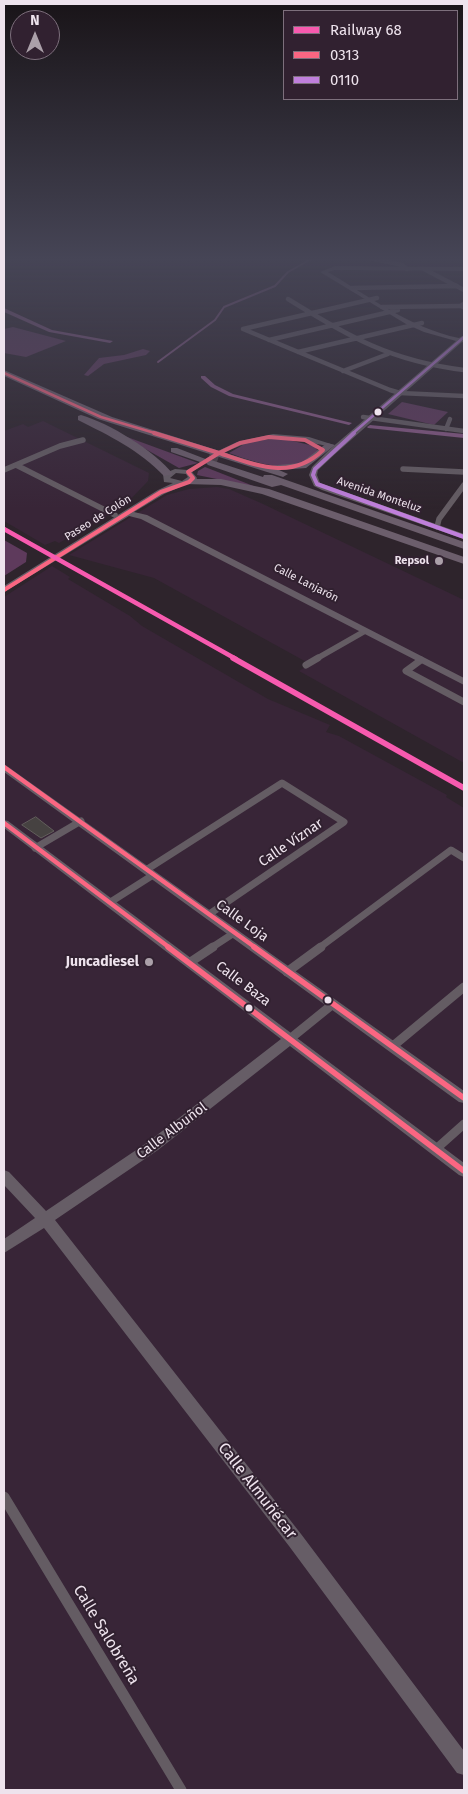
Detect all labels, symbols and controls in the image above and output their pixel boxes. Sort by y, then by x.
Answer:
north arrow [10,10,60,60]
legend [283,10,458,100]
text: N [30,12,40,29]
text: Railway 68 [330,21,402,39]
text: 0313 [330,46,359,64]
text: 0110 [330,71,359,89]
unlabelled marker [373,407,383,417]
street label: Avenida Monteluz [335,474,423,516]
street label: Paseo de Colón [62,492,134,544]
place label: Repsol [395,554,429,568]
marker: Repsol [433,555,445,567]
street label: Calle Lanjarón [271,561,341,605]
street label: Calle Víznar [256,815,326,871]
street label: Calle Loja [212,896,272,946]
place label: Juncadiesel [66,954,139,970]
marker: Juncadiesel [143,956,155,968]
street label: Calle Baza [212,958,274,1010]
unlabelled marker [323,995,333,1005]
unlabelled marker [244,1003,254,1013]
street label: Calle Albuñol [134,1099,210,1163]
street label: Calle Almuñécar [213,1439,301,1543]
street label: Calle Salobreña [69,1582,143,1688]

